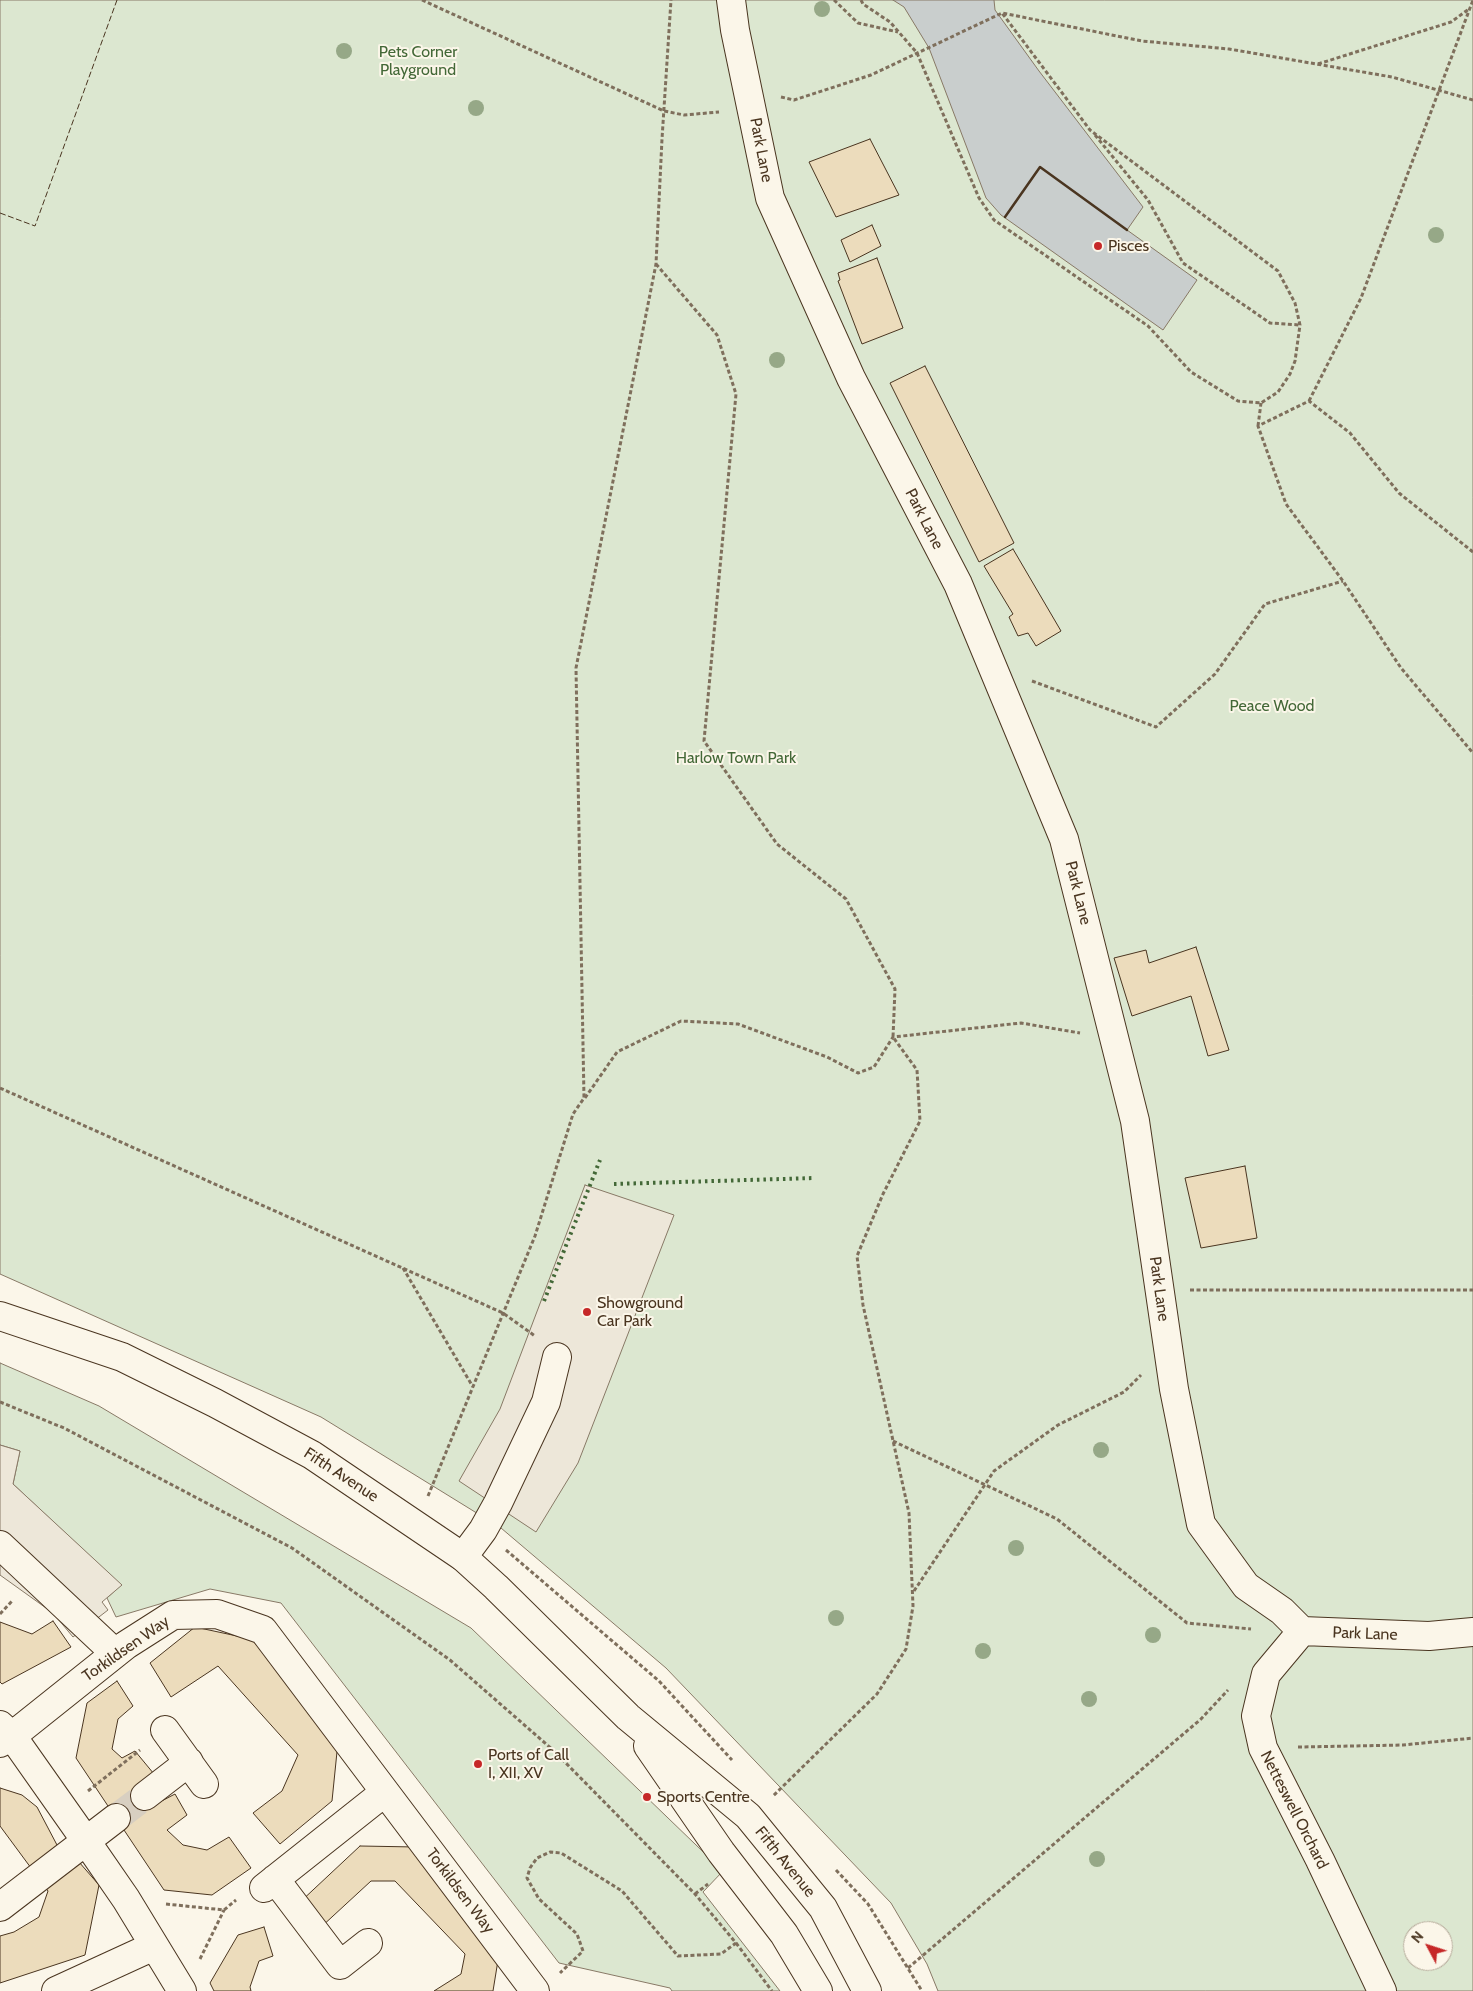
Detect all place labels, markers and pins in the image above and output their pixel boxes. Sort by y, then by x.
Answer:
place label: Pisces [1108,236,1149,256]
marker: Pisces [1092,240,1104,252]
place label: Showground Car Park [597,1293,683,1331]
marker: Showground Car Park [581,1306,593,1318]
place label: Ports of Call I, XII, XV [488,1745,569,1783]
marker: Ports of Call I, XII, XV [472,1758,484,1770]
place label: Sports Centre [657,1787,750,1807]
marker: Sports Centre [641,1791,653,1803]

